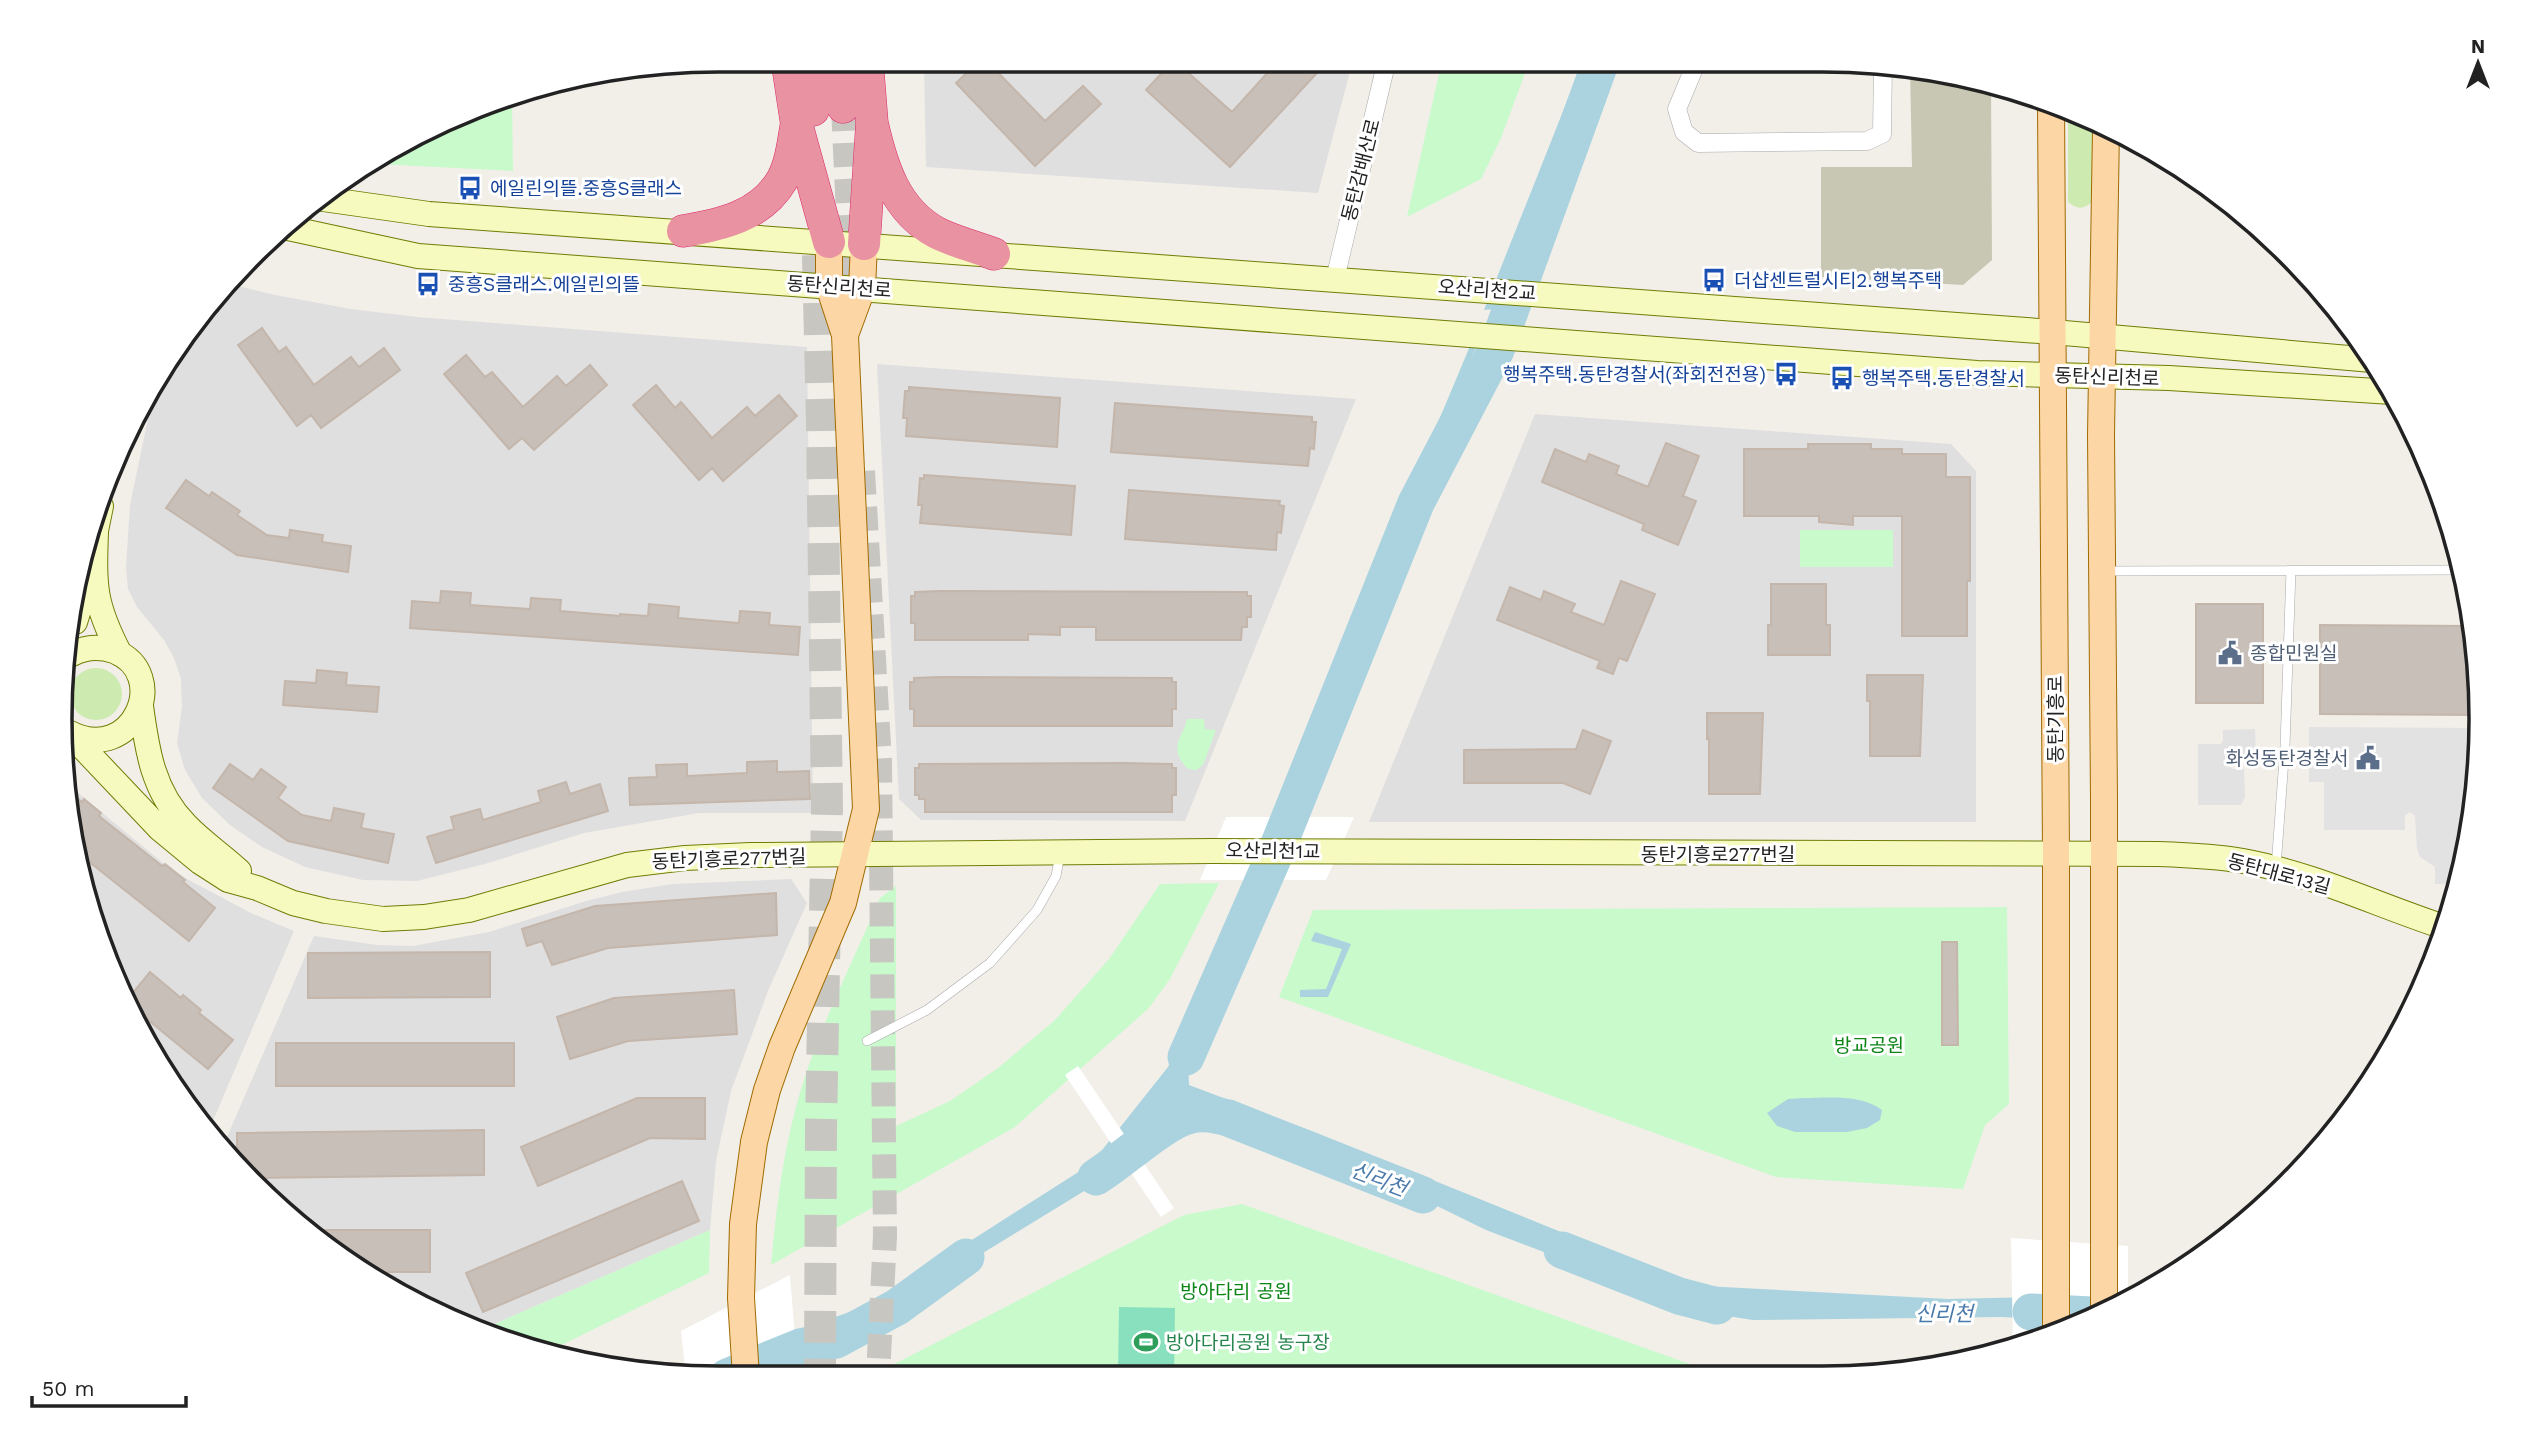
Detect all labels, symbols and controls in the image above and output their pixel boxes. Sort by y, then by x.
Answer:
north arrow [2443,28,2513,98]
text: N [2471,35,2485,58]
street label: 동탄감배산로 [1337,116,1385,224]
bus stop icon: 에일린의뜰.중흥S클래스 [456,174,484,202]
place label: 에일린의뜰.중흥S클래스 [490,177,682,200]
bus stop icon: 더샵센트럴시티2.행복주택 [1700,266,1728,294]
place label: 더샵센트럴시티2.행복주택 [1734,269,1942,292]
bus stop icon: 중흥S클래스.에일린의뜰 [414,270,442,298]
street label: 동탄신리천로 [786,272,892,302]
place label: 중흥S클래스.에일린의뜰 [448,273,640,296]
street label: 오산리천2교 [1437,275,1537,305]
bus stop icon: 행복주택.동탄경찰서(좌회전전용) [1772,360,1800,388]
place label: 행복주택.동탄경찰서(좌회전전용) [1503,363,1766,386]
bus stop icon: 행복주택.동탄경찰서 [1828,364,1856,392]
street label: 동탄신리천로 [2054,364,2160,390]
place label: 행복주택.동탄경찰서 [1862,367,2024,390]
public building icon: 종합민원실 [2216,639,2244,667]
place label: 종합민원실 [2250,642,2337,665]
street label: 동탄기흥로 [2044,675,2067,763]
public building icon: 화성동탄경찰서 [2354,744,2382,772]
place label: 화성동탄경찰서 [2226,747,2348,770]
street label: 오산리천1교 [1225,839,1321,863]
street label: 동탄기흥로277번길 [1641,843,1795,866]
street label: 동탄기흥로277번길 [651,845,807,873]
street label: 동탄대로13길 [2225,849,2333,899]
park label: 방교공원 [1834,1034,1904,1057]
water label: 신리천 [1347,1157,1413,1202]
park label: 방아다리 공원 [1180,1280,1292,1303]
water label: 신리천 [1915,1301,1976,1326]
sports icon: 방아다리공원 농구장 [1132,1328,1160,1356]
place label: 방아다리공원 농구장 [1166,1331,1330,1354]
scale bar [32,1364,186,1408]
text: 50 m [42,1376,94,1401]

